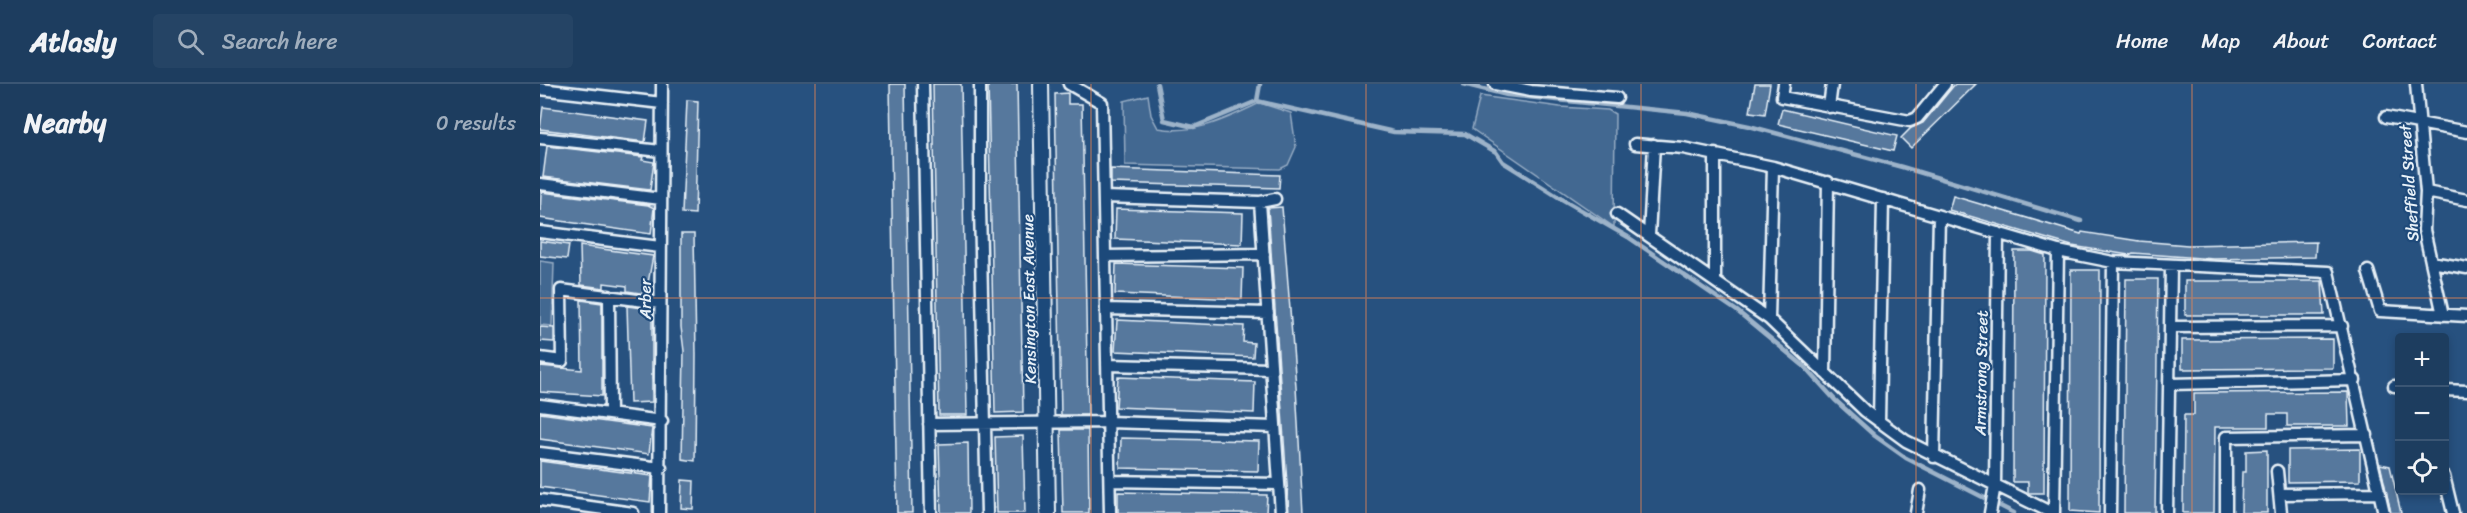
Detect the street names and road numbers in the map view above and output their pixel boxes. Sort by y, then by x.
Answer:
street label: Sheffield Street [2390,123,2428,242]
street label: Kensington East Avenue [1013,214,1045,384]
street label: Arber [631,277,660,320]
street label: Armstrong Street [1965,310,1997,437]

